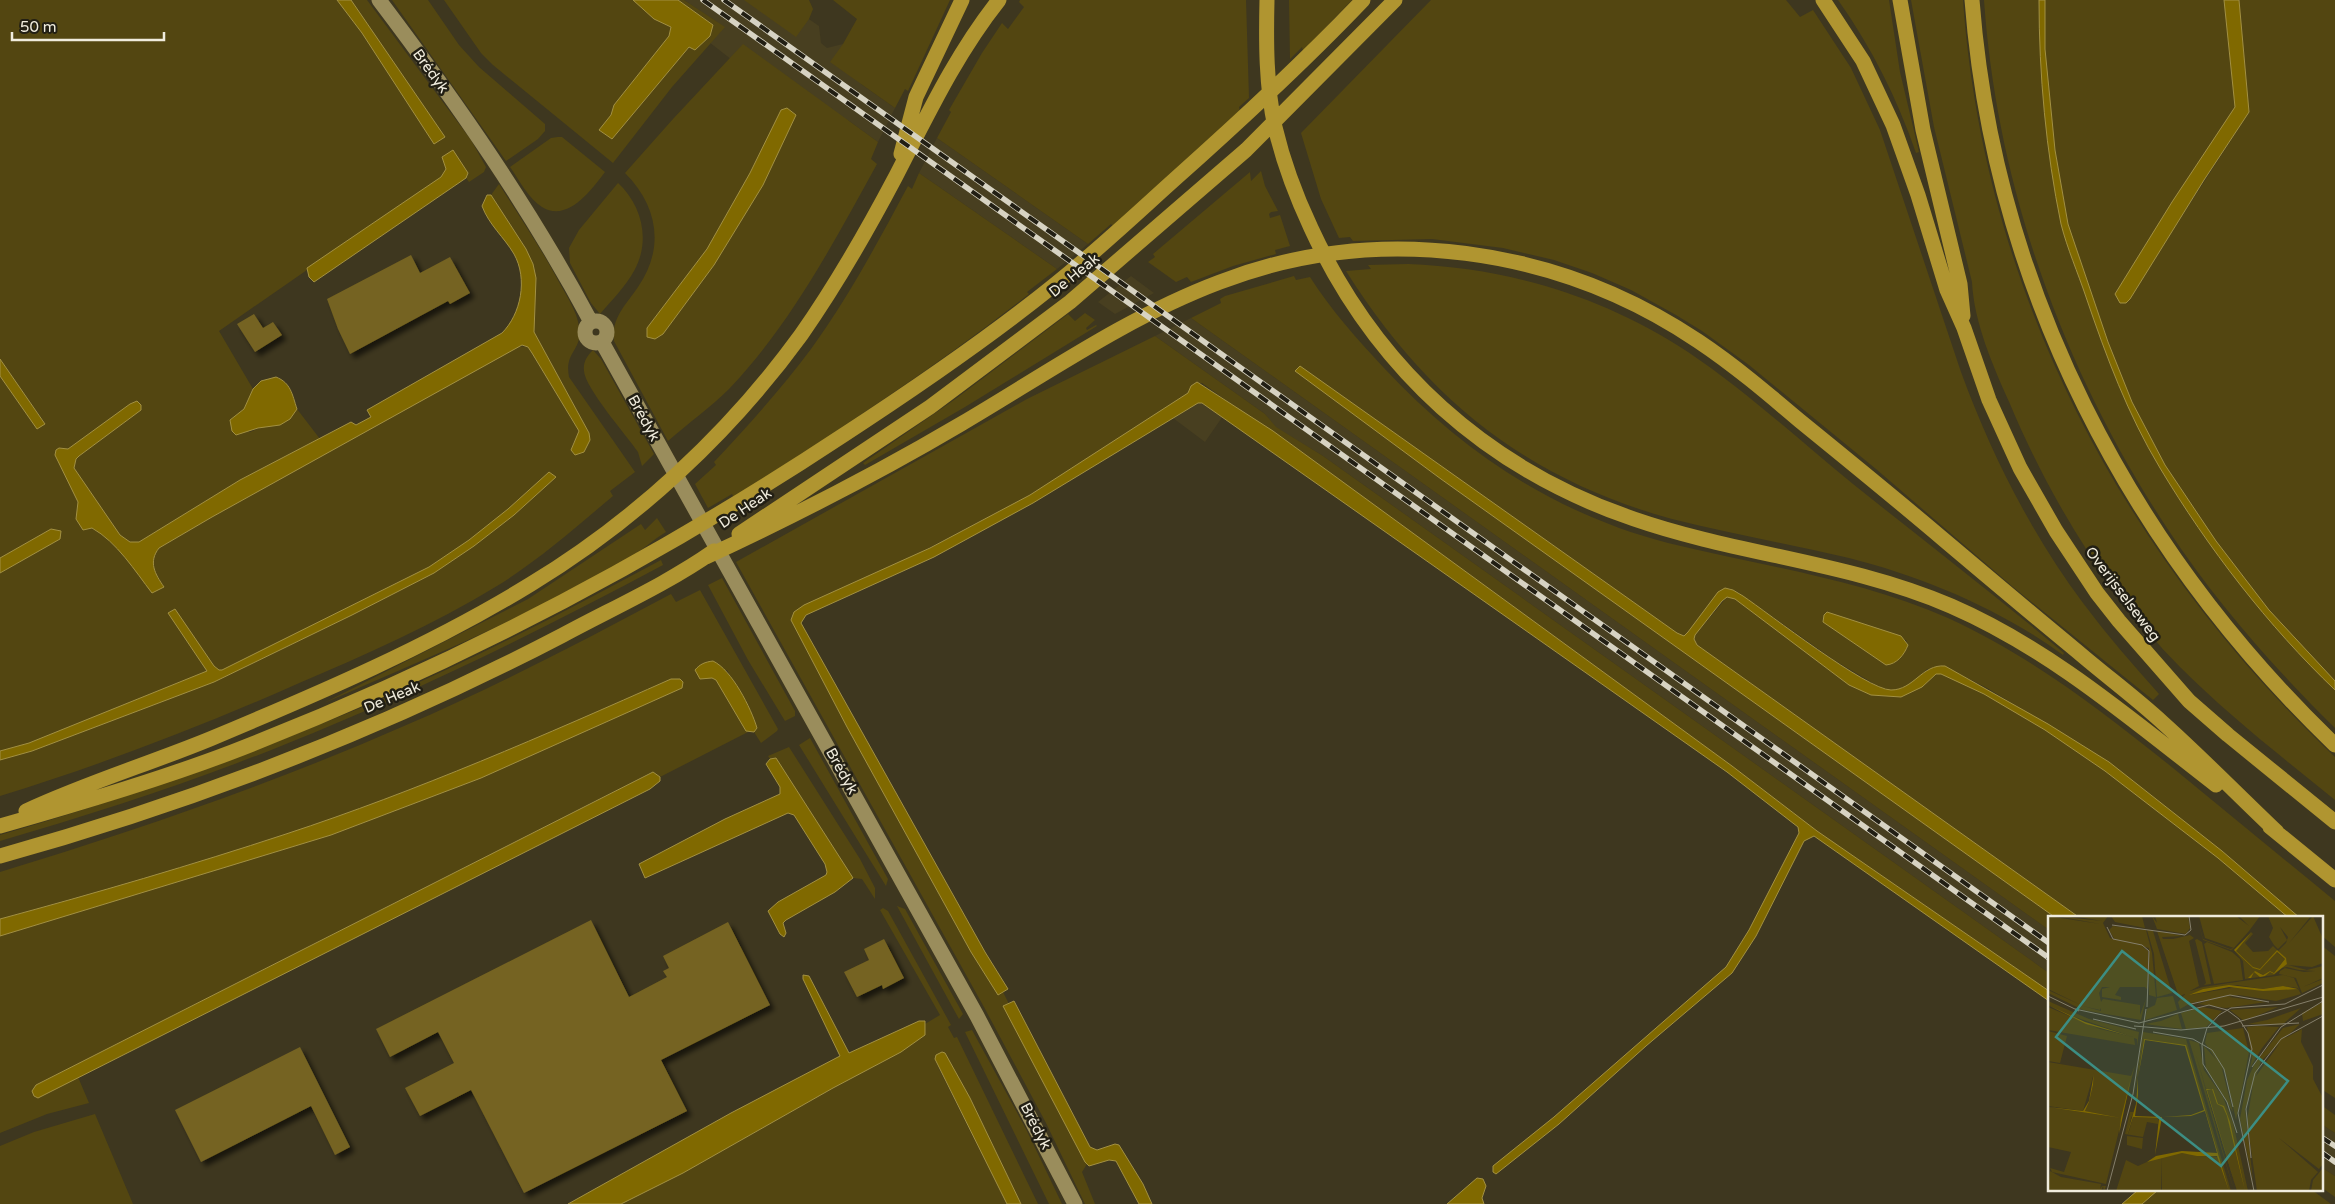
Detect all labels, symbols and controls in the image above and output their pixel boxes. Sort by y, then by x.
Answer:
scale bar [12,10,165,42]
text: 50 m [20,18,57,36]
street label: Brédyk [409,45,453,97]
street label: De Heak [1045,249,1103,301]
street label: Brédyk [624,392,664,444]
street label: De Heak [715,484,775,532]
street label: Overijsselseweg [2082,543,2164,645]
street label: De Heak [361,677,423,717]
street label: Brédyk [822,745,862,797]
inset map [2048,916,2322,1192]
street label: Brédyk [1017,1100,1055,1152]

